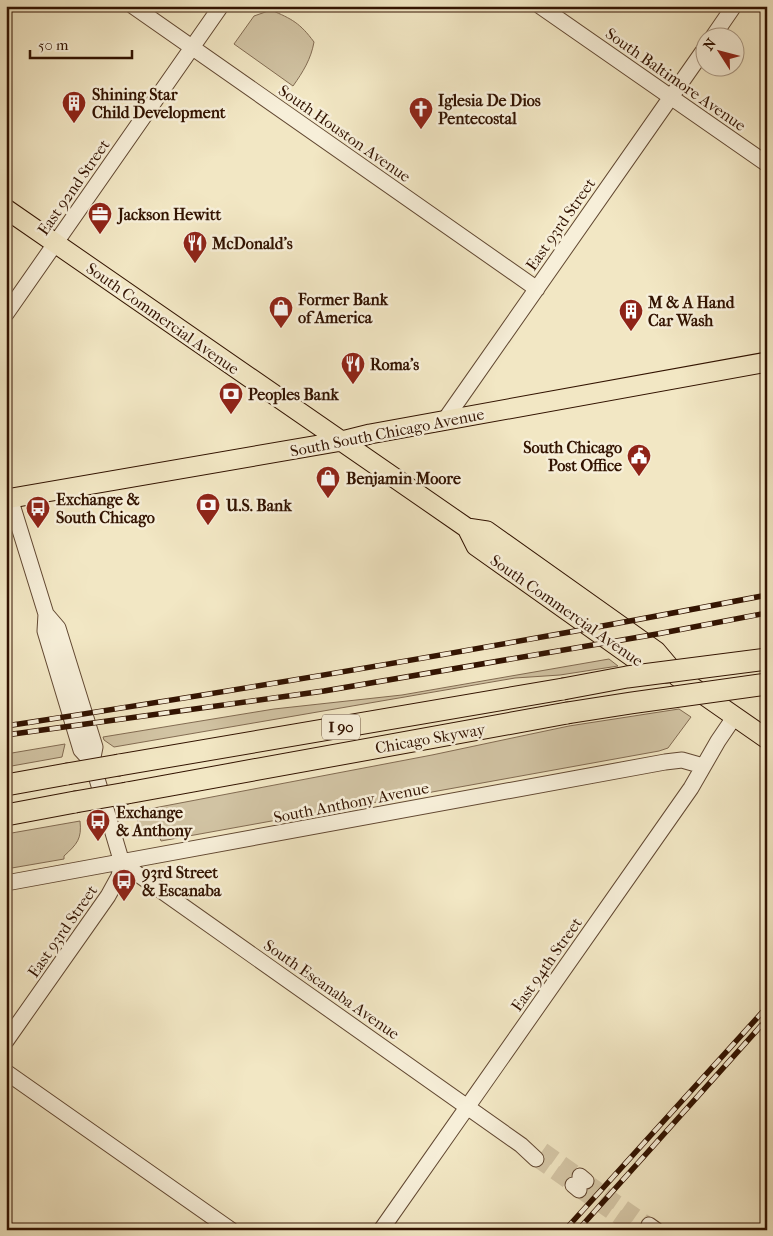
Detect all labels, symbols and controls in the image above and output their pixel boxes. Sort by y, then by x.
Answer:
street label: South Baltimore Avenue [602,24,750,135]
scale bar [30,28,132,60]
north arrow [696,28,746,78]
text: N [700,35,720,54]
text: 50 m [38,36,69,54]
street label: South Houston Avenue [275,81,414,186]
place label: Shining Star Child Development [92,85,226,123]
building icon: Shining Star Child Development [61,90,87,124]
place label: Iglesia De Dios Pentecostal [438,91,541,128]
church icon: Iglesia De Dios Pentecostal [408,96,434,130]
street label: East 92nd Street [33,136,114,239]
street label: East 93rd Street [522,174,599,274]
office icon: Jackson Hewitt [87,201,113,235]
place label: Jackson Hewitt [116,205,221,225]
restaurant icon: McDonald's [182,230,208,264]
place label: McDonald's [211,234,293,253]
street label: South Commercial Avenue [83,258,243,378]
place label: Former Bank of America [297,290,389,327]
place label: M & A Hand Car Wash [647,293,736,330]
shop icon: Former Bank of America [268,295,294,329]
building icon: M & A Hand Car Wash [618,298,644,332]
restaurant icon: Roma's [340,351,366,385]
place label: Roma's [370,355,419,374]
bank icon: Peoples Bank [218,381,244,415]
place label: Peoples Bank [248,385,340,405]
street label: South South Chicago Avenue [288,404,486,461]
place label: South Chicago Post Office [523,438,622,475]
public building icon: South Chicago Post Office [626,443,652,477]
shop icon: Benjamin Moore [315,465,341,499]
place label: Benjamin Moore [346,469,461,488]
place label: Exchange & South Chicago [56,490,155,528]
bank icon: U.S. Bank [195,492,221,526]
bus stop icon: Exchange & South Chicago [25,495,51,529]
place label: U.S. Bank [225,496,292,515]
street label: South Commercial Avenue [487,550,647,670]
road number: I 90 [322,714,360,740]
street label: Chicago Skyway [374,719,487,758]
street label: South Anthony Avenue [272,778,430,827]
place label: Exchange & Anthony [116,803,194,841]
bus stop icon: Exchange & Anthony [85,808,111,842]
place label: 93rd Street & Escanaba [141,863,222,900]
bus stop icon: 93rd Street & Escanaba [111,868,137,902]
street label: East 93rd Street [24,881,101,981]
street label: East 94th Street [507,913,586,1015]
street label: South Escanaba Avenue [260,935,403,1043]

